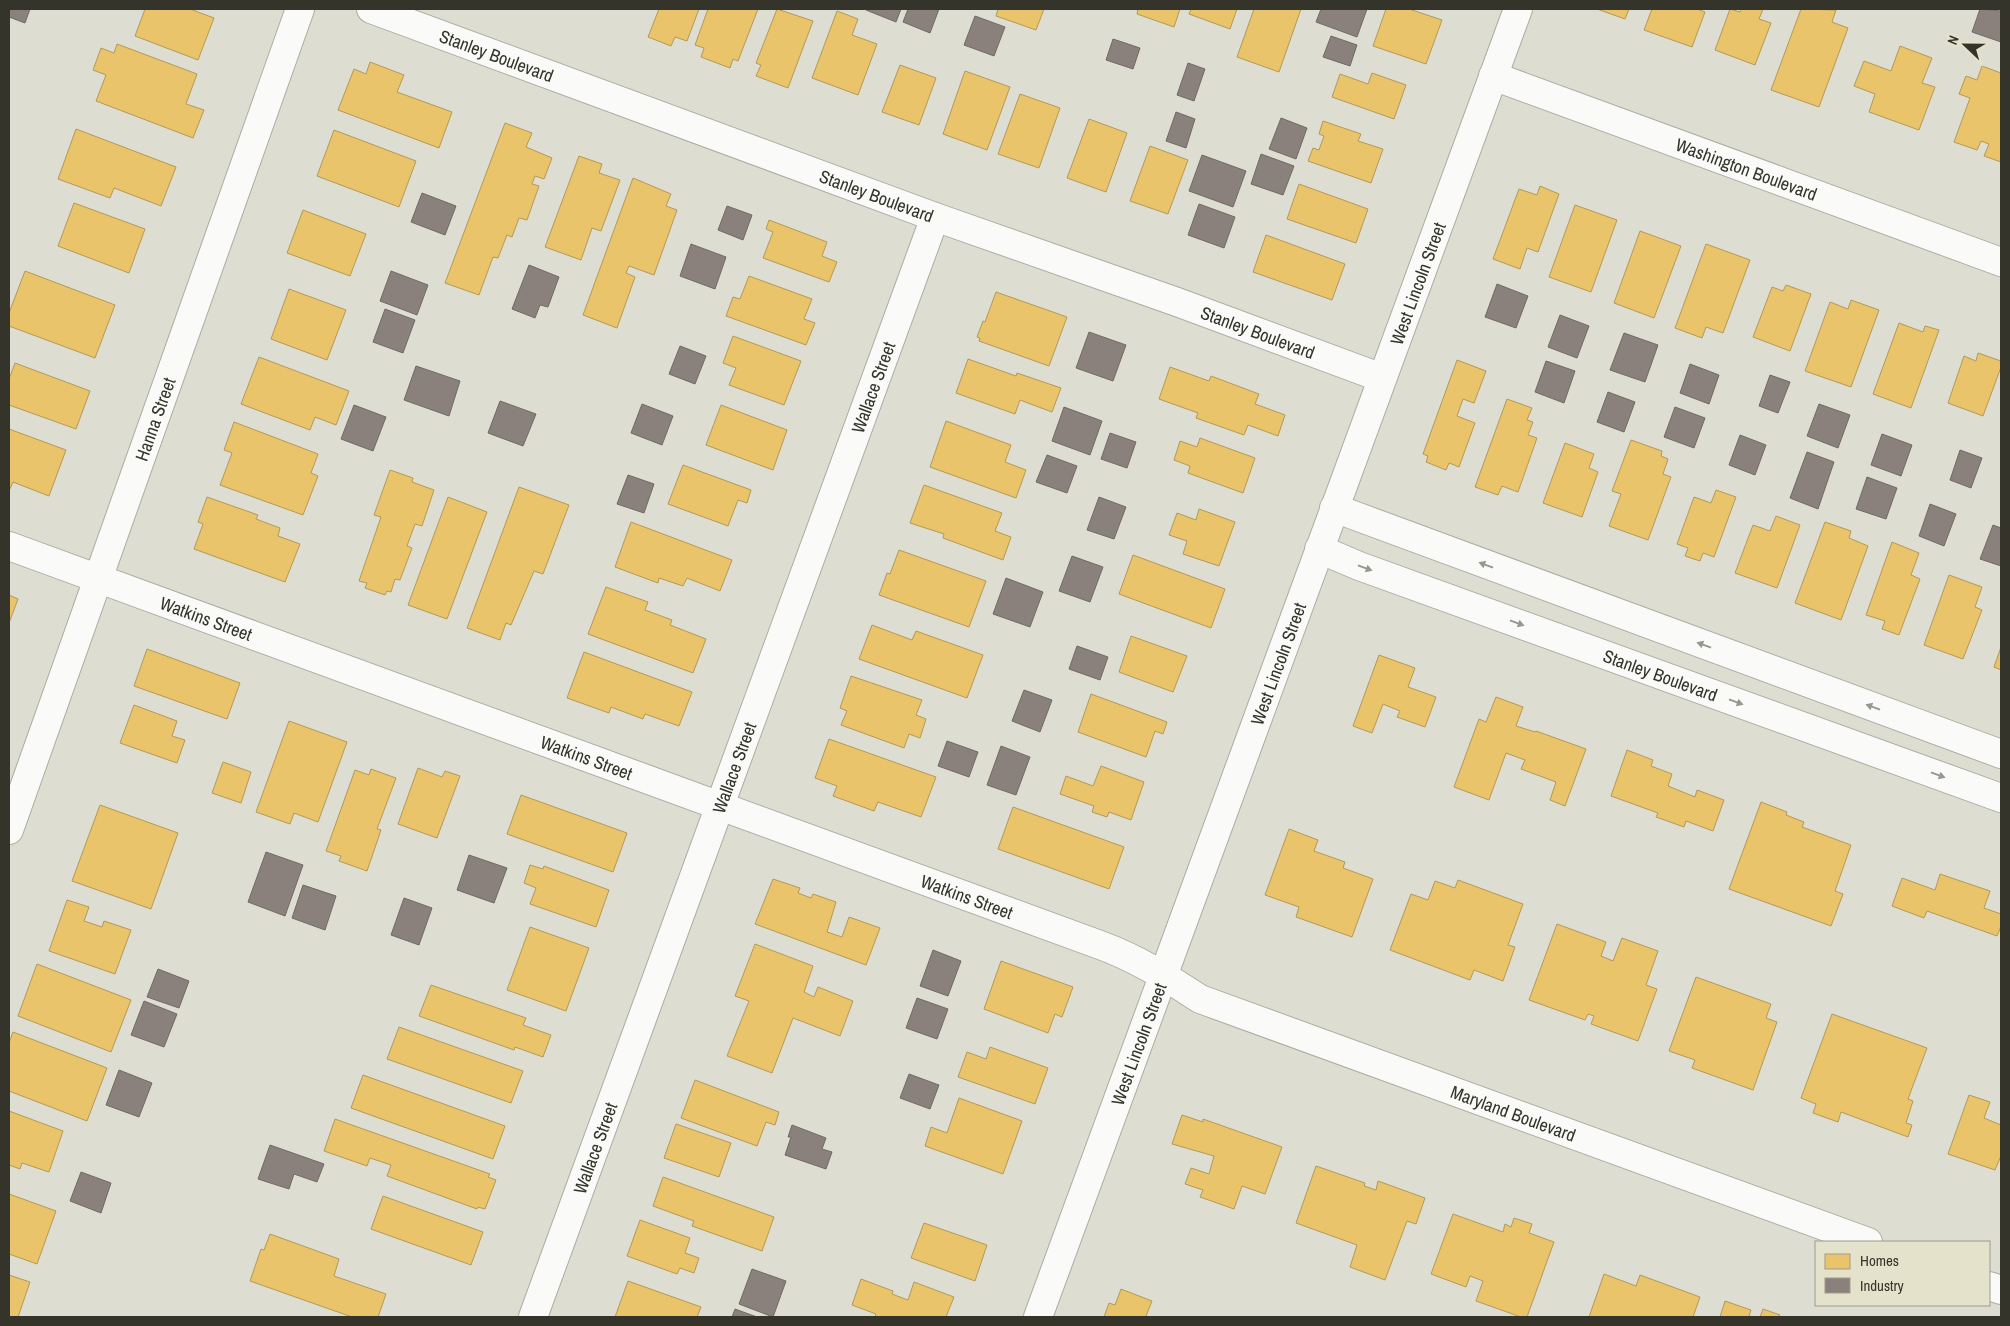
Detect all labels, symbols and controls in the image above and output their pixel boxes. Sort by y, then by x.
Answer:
north arrow [1940,20,1990,70]
street label: Stanley Boulevard [436,23,557,88]
text: N [1943,33,1963,47]
street label: Washington Boulevard [1672,131,1821,206]
street label: Stanley Boulevard [816,163,937,228]
street label: West Lincoln Street [1383,219,1451,348]
street label: Stanley Boulevard [1197,299,1319,365]
street label: Wallace Street [845,338,901,436]
street label: Hanna Street [128,374,181,464]
one-way arrow [1478,561,1493,569]
one-way arrow [1357,564,1372,572]
street label: Watkins Street [157,590,256,646]
street label: West Lincoln Street [1244,599,1312,728]
one-way arrow [1510,620,1525,627]
one-way arrow [1697,641,1712,648]
street label: Stanley Boulevard [1600,643,1721,707]
one-way arrow [1729,698,1744,706]
one-way arrow [1866,703,1881,710]
street label: Wallace Street [706,718,762,817]
street label: Watkins Street [537,729,636,786]
one-way arrow [1931,771,1946,779]
street label: Watkins Street [917,868,1017,925]
street label: West Lincoln Street [1104,979,1172,1109]
street label: Maryland Boulevard [1447,1079,1579,1147]
street label: Wallace Street [567,1099,623,1197]
legend [1815,1241,1990,1306]
text: Homes [1860,1250,1899,1271]
text: Industry [1860,1275,1905,1296]

